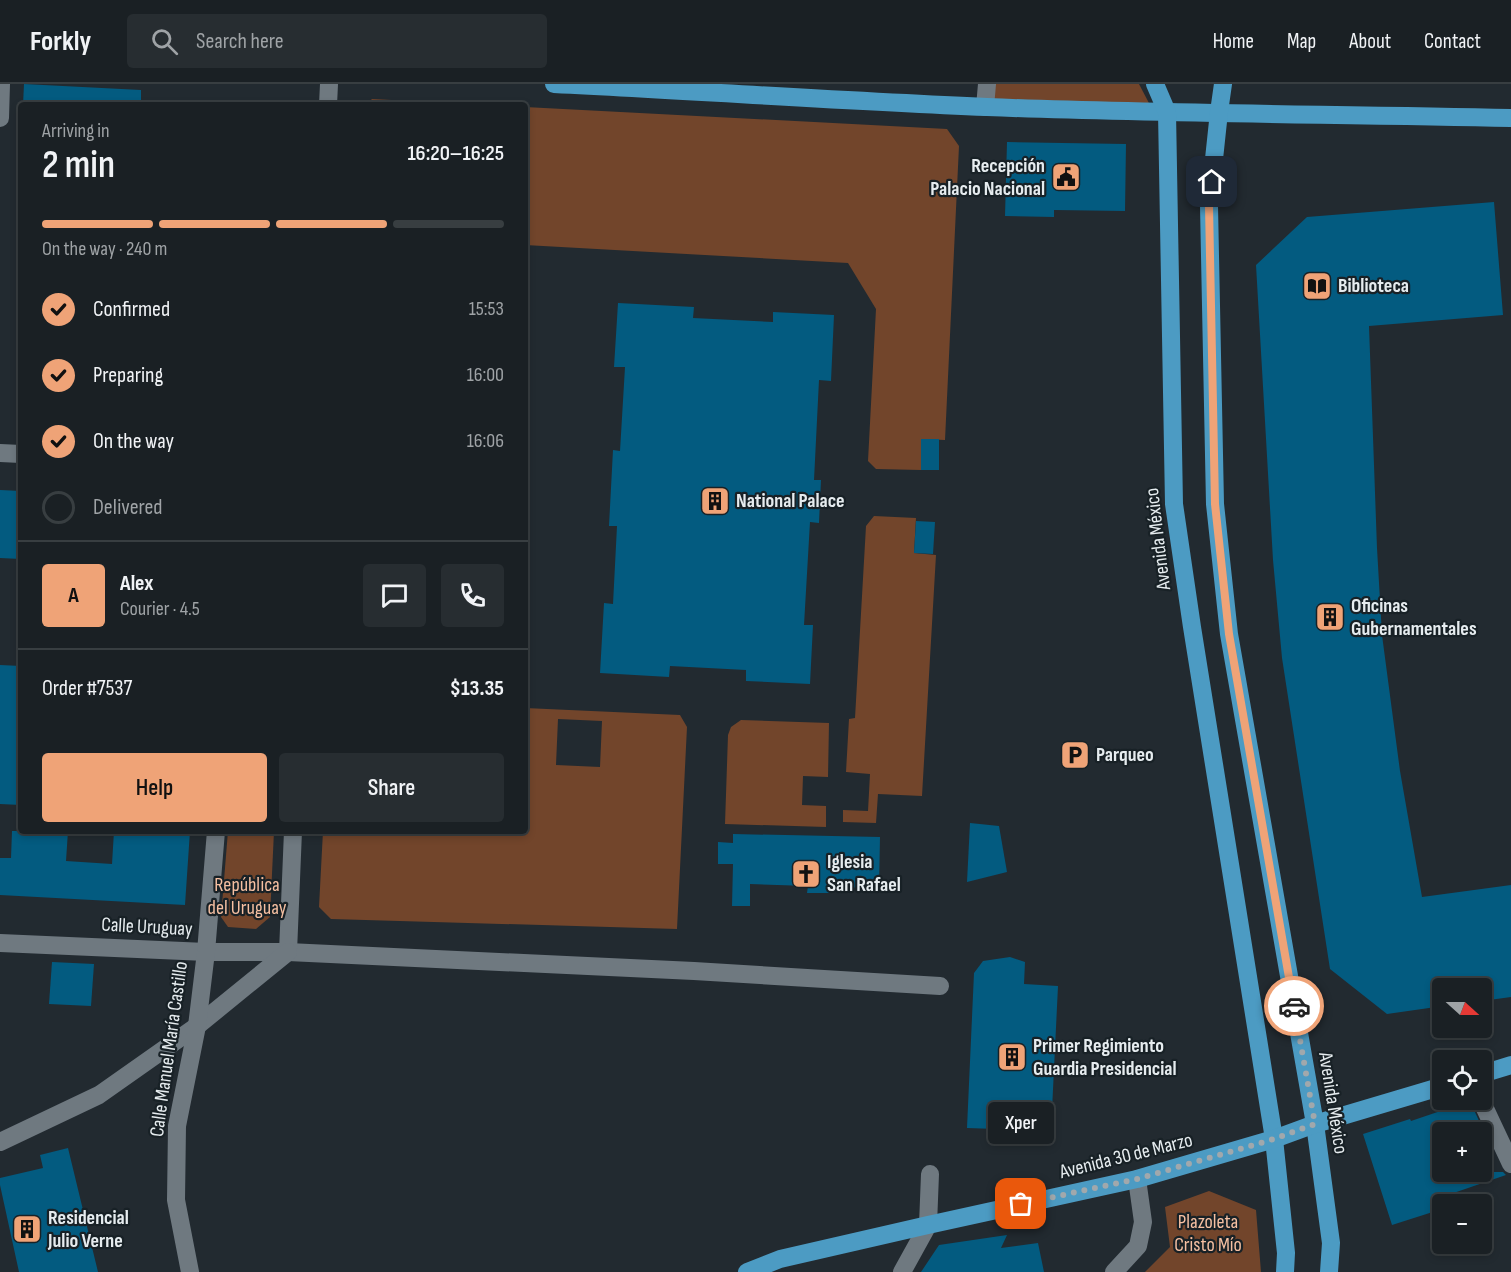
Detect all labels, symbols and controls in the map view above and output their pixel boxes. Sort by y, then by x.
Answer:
search box [127,14,547,68]
text: Forkly [30,25,91,58]
icon: search [148,25,181,58]
text: Search here [196,28,284,55]
text: Home [1213,29,1254,54]
text: Map [1287,29,1316,54]
text: About [1349,29,1391,54]
text: Contact [1424,29,1481,54]
text: Arriving in [42,119,110,143]
text: 16:20–16:25 [407,140,504,167]
text: 2 min [42,142,115,189]
place label: Recepción Palacio Nacional [930,154,1045,201]
pin [1186,156,1237,207]
public building icon: Recepción Palacio Nacional [1050,161,1082,193]
icon: home [1195,165,1228,198]
text: On the way · 240 m [42,237,167,261]
library icon: Biblioteca [1301,270,1333,302]
place label: Biblioteca [1338,274,1409,298]
icon: check [42,293,75,326]
text: Confirmed [93,296,170,323]
text: 15:53 [469,297,504,321]
icon: check [42,359,75,392]
text: Preparing [93,362,163,389]
text: 16:00 [467,363,504,387]
icon: check [42,425,75,458]
text: On the way [93,428,174,455]
text: 16:06 [467,429,504,453]
building icon: National Palace [699,485,731,517]
street label: Avenida México [1140,487,1176,592]
place label: National Palace [736,489,845,513]
text: Delivered [93,494,162,521]
button: chat [363,564,426,627]
button: phone [441,564,504,627]
text: Alex [120,570,153,597]
text: A [68,582,79,609]
place label: Oficinas Gubernamentales [1351,594,1477,641]
text: Courier · 4.5 [120,597,200,621]
building icon: Oficinas Gubernamentales [1314,601,1346,633]
text: Order #7537 [42,675,132,702]
text: $13.35 [450,675,504,702]
parking icon: Parqueo [1059,739,1091,771]
place label: Parqueo [1096,743,1154,767]
button: Help [42,753,267,822]
button: Share [279,753,504,822]
place label: Iglesia San Rafael [827,850,901,897]
church icon: Iglesia San Rafael [790,858,822,890]
park label: República del Uruguay [208,873,287,920]
street label: Calle Uruguay [101,913,194,941]
street label: Calle Manuel María Castillo [145,960,193,1138]
courier [1264,976,1324,1036]
north arrow [1432,978,1492,1038]
map controls [1432,978,1492,1254]
icon: car [1278,990,1311,1023]
place label: Primer Regimiento Guardia Presidencial [1033,1034,1177,1081]
building icon: Primer Regimiento Guardia Presidencial [996,1041,1028,1073]
street label: Avenida México [1313,1049,1353,1156]
button: locate [1432,1050,1492,1110]
callout: Xper [988,1102,1054,1144]
text: Xper [1005,1111,1037,1135]
button: + [1432,1122,1492,1182]
street label: Avenida 30 de Marzo [1056,1128,1195,1184]
pin [995,1178,1046,1229]
icon: bag [1004,1187,1037,1220]
button: − [1432,1194,1492,1254]
place label: Residencial Julio Verne [47,1206,129,1253]
park label: Plazoleta Cristo Mío [1174,1210,1242,1257]
building icon: Residencial Julio Verne [11,1213,43,1245]

